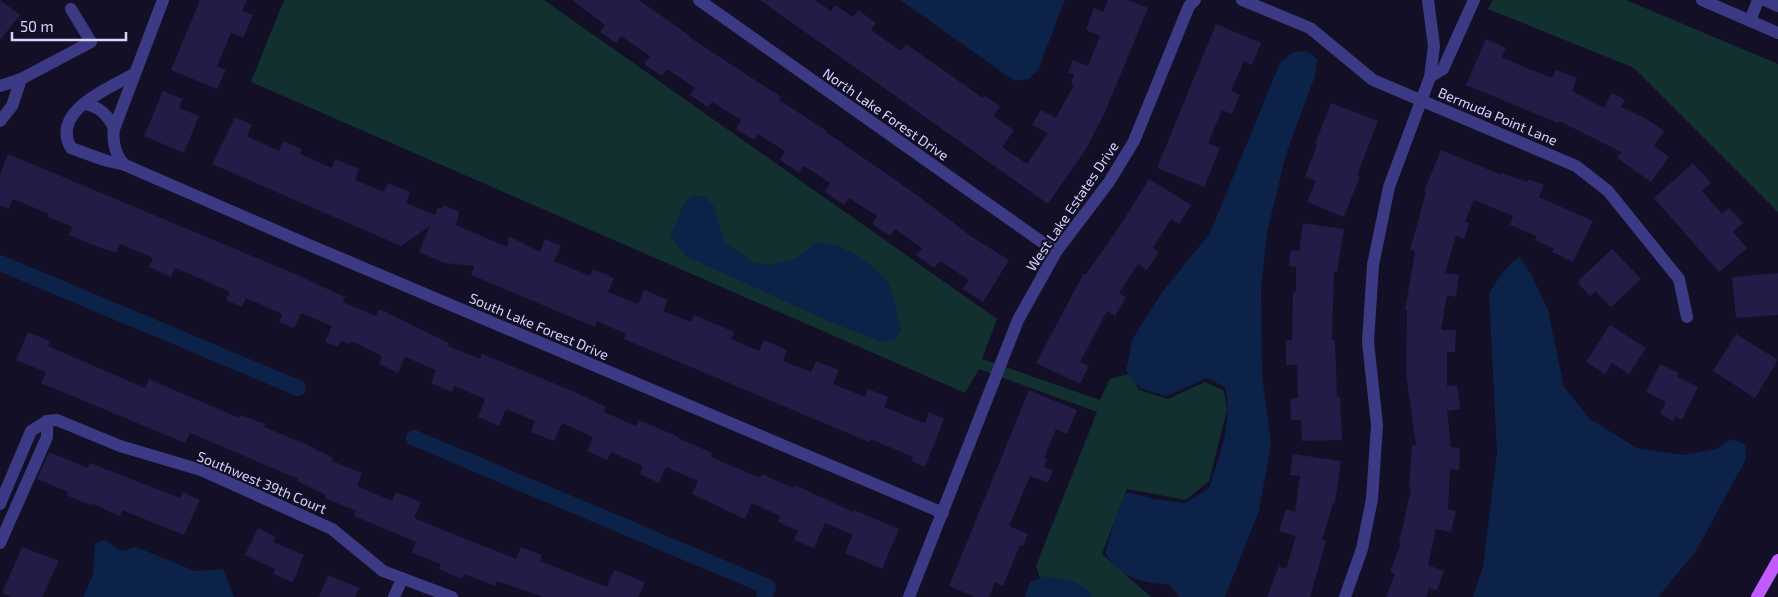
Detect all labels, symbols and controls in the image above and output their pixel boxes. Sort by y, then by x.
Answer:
scale bar [12,10,126,42]
text: 50 m [20,17,54,35]
street label: North Lake Forest Drive [820,64,952,164]
street label: Bermuda Point Lane [1436,83,1560,149]
street label: West Lake Estates Drive [1022,138,1122,274]
street label: South Lake Forest Drive [467,289,611,363]
street label: Southwest 39th Court [195,447,329,517]

